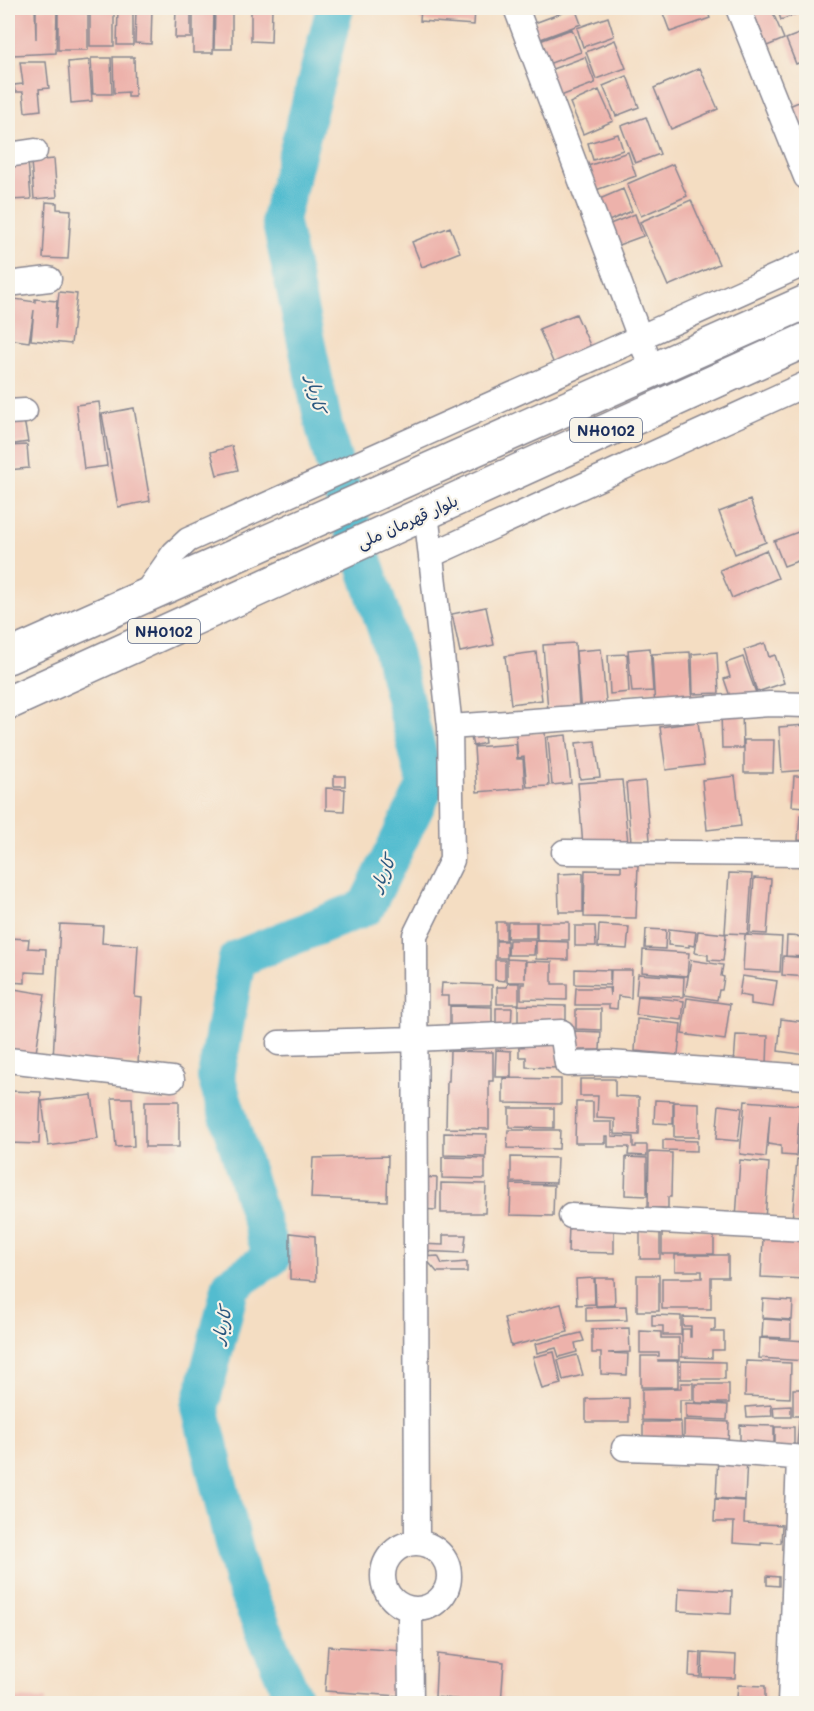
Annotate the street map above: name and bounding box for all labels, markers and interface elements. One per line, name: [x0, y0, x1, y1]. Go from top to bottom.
water label: کاربار: [301, 372, 333, 418]
road number: NH0102: [570, 418, 642, 442]
street label: بلوار قهرمان ملی: [353, 489, 461, 554]
road number: NH0102: [128, 619, 200, 643]
water label: کاربار: [362, 848, 402, 897]
water label: کاربار: [204, 1301, 238, 1348]

